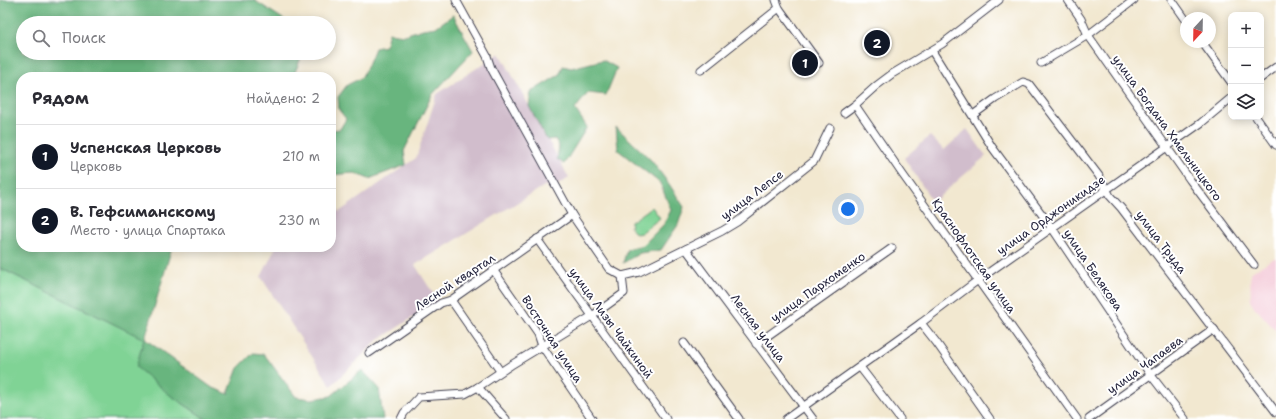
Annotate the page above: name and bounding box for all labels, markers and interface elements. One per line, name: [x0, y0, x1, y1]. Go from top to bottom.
north arrow: [1180, 12, 1216, 48]
map controls: [1228, 12, 1264, 120]
button: +: [1228, 12, 1264, 48]
search box: [16, 16, 336, 60]
icon: search: [30, 27, 52, 49]
text: Поиск: [62, 28, 106, 48]
pin: 2: [864, 28, 890, 58]
pin: 1: [792, 48, 818, 78]
button: −: [1228, 48, 1264, 84]
street label: улица Богдана Хмельницкого: [1109, 52, 1225, 204]
button: layers: [1228, 84, 1264, 120]
text: Рядом: [32, 87, 89, 109]
text: Найдено: 2: [246, 90, 320, 107]
text: Успенская Церковь: [70, 138, 221, 158]
text: 1: [42, 148, 48, 165]
text: 210 m: [282, 148, 320, 165]
text: Церковь: [70, 158, 122, 175]
street label: улица Лепсе: [717, 166, 787, 224]
street label: улица Орджоникидзе: [994, 171, 1108, 258]
street label: Краснофлотская улица: [928, 195, 1020, 317]
your location: [838, 199, 858, 219]
text: В. Гефсиманскому: [70, 202, 216, 222]
street label: улица Труда: [1132, 207, 1190, 277]
text: 2: [40, 212, 50, 229]
text: 230 m: [278, 212, 320, 229]
text: Место · улица Спартака: [70, 222, 225, 239]
street label: улица Белякова: [1060, 226, 1127, 314]
street label: улица Пархоменко: [767, 248, 869, 326]
street label: Лесной квартал: [412, 250, 499, 314]
street label: улица Лизы Чайкиной: [565, 264, 657, 382]
street label: Лесная улица: [727, 291, 789, 366]
street label: Восточная улица: [518, 292, 586, 386]
street label: улица Чапаева: [1104, 332, 1186, 398]

